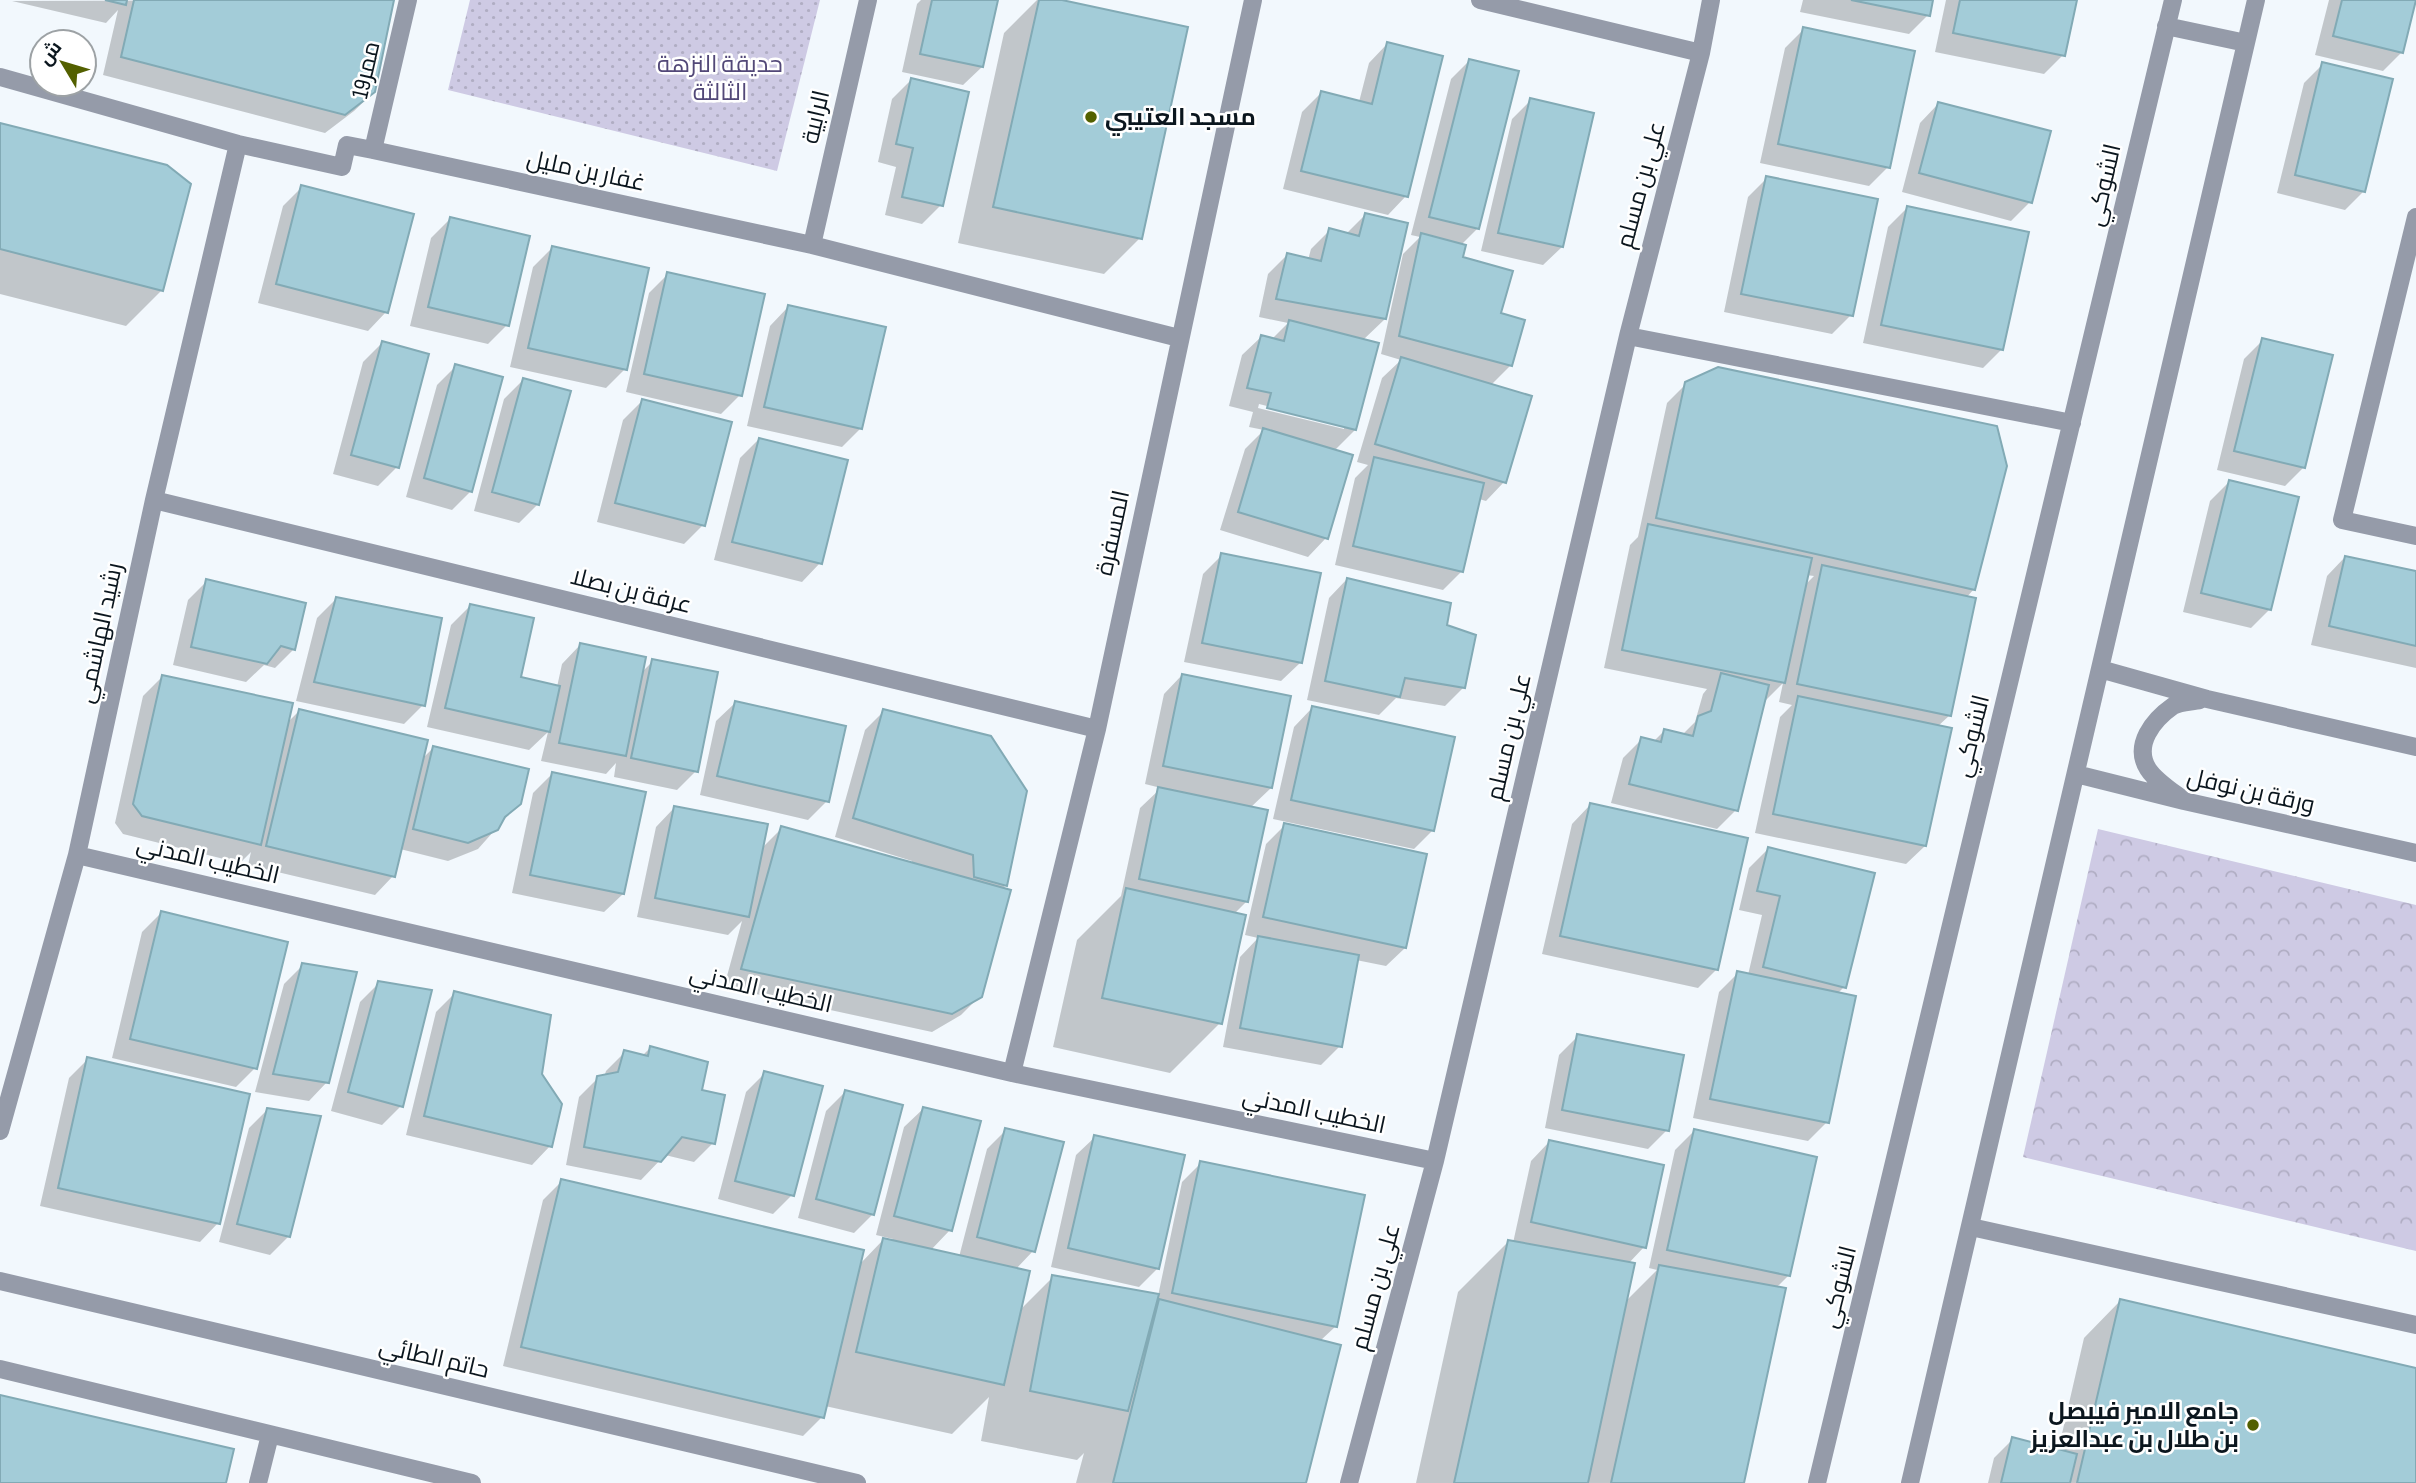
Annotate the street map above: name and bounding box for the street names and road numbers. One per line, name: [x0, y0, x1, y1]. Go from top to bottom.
street label: ممر19: [345, 39, 387, 101]
street label: الرابية: [796, 87, 836, 147]
street label: علي بن مسلم: [1610, 119, 1676, 252]
street label: الشوكي: [2080, 141, 2131, 230]
street label: غفار بن مليل: [524, 144, 648, 198]
street label: المسفرة: [1090, 488, 1136, 578]
street label: رشيد الهاشمي: [71, 560, 133, 707]
street label: عرفة بن بصلا: [568, 562, 694, 620]
street label: علي بن مسلم: [1480, 671, 1542, 804]
street label: الشوكي: [1948, 692, 2000, 781]
street label: ورقة بن نوفل: [2184, 762, 2318, 820]
street label: الخطيب المدني: [133, 829, 282, 894]
street label: الخطيب المدني: [686, 958, 835, 1023]
street label: الخطيب المدني: [1239, 1082, 1388, 1144]
street label: علي بن مسلم: [1345, 1221, 1411, 1354]
street label: الشوكي: [1815, 1243, 1867, 1332]
street label: حاتم الطائي: [375, 1331, 492, 1389]

